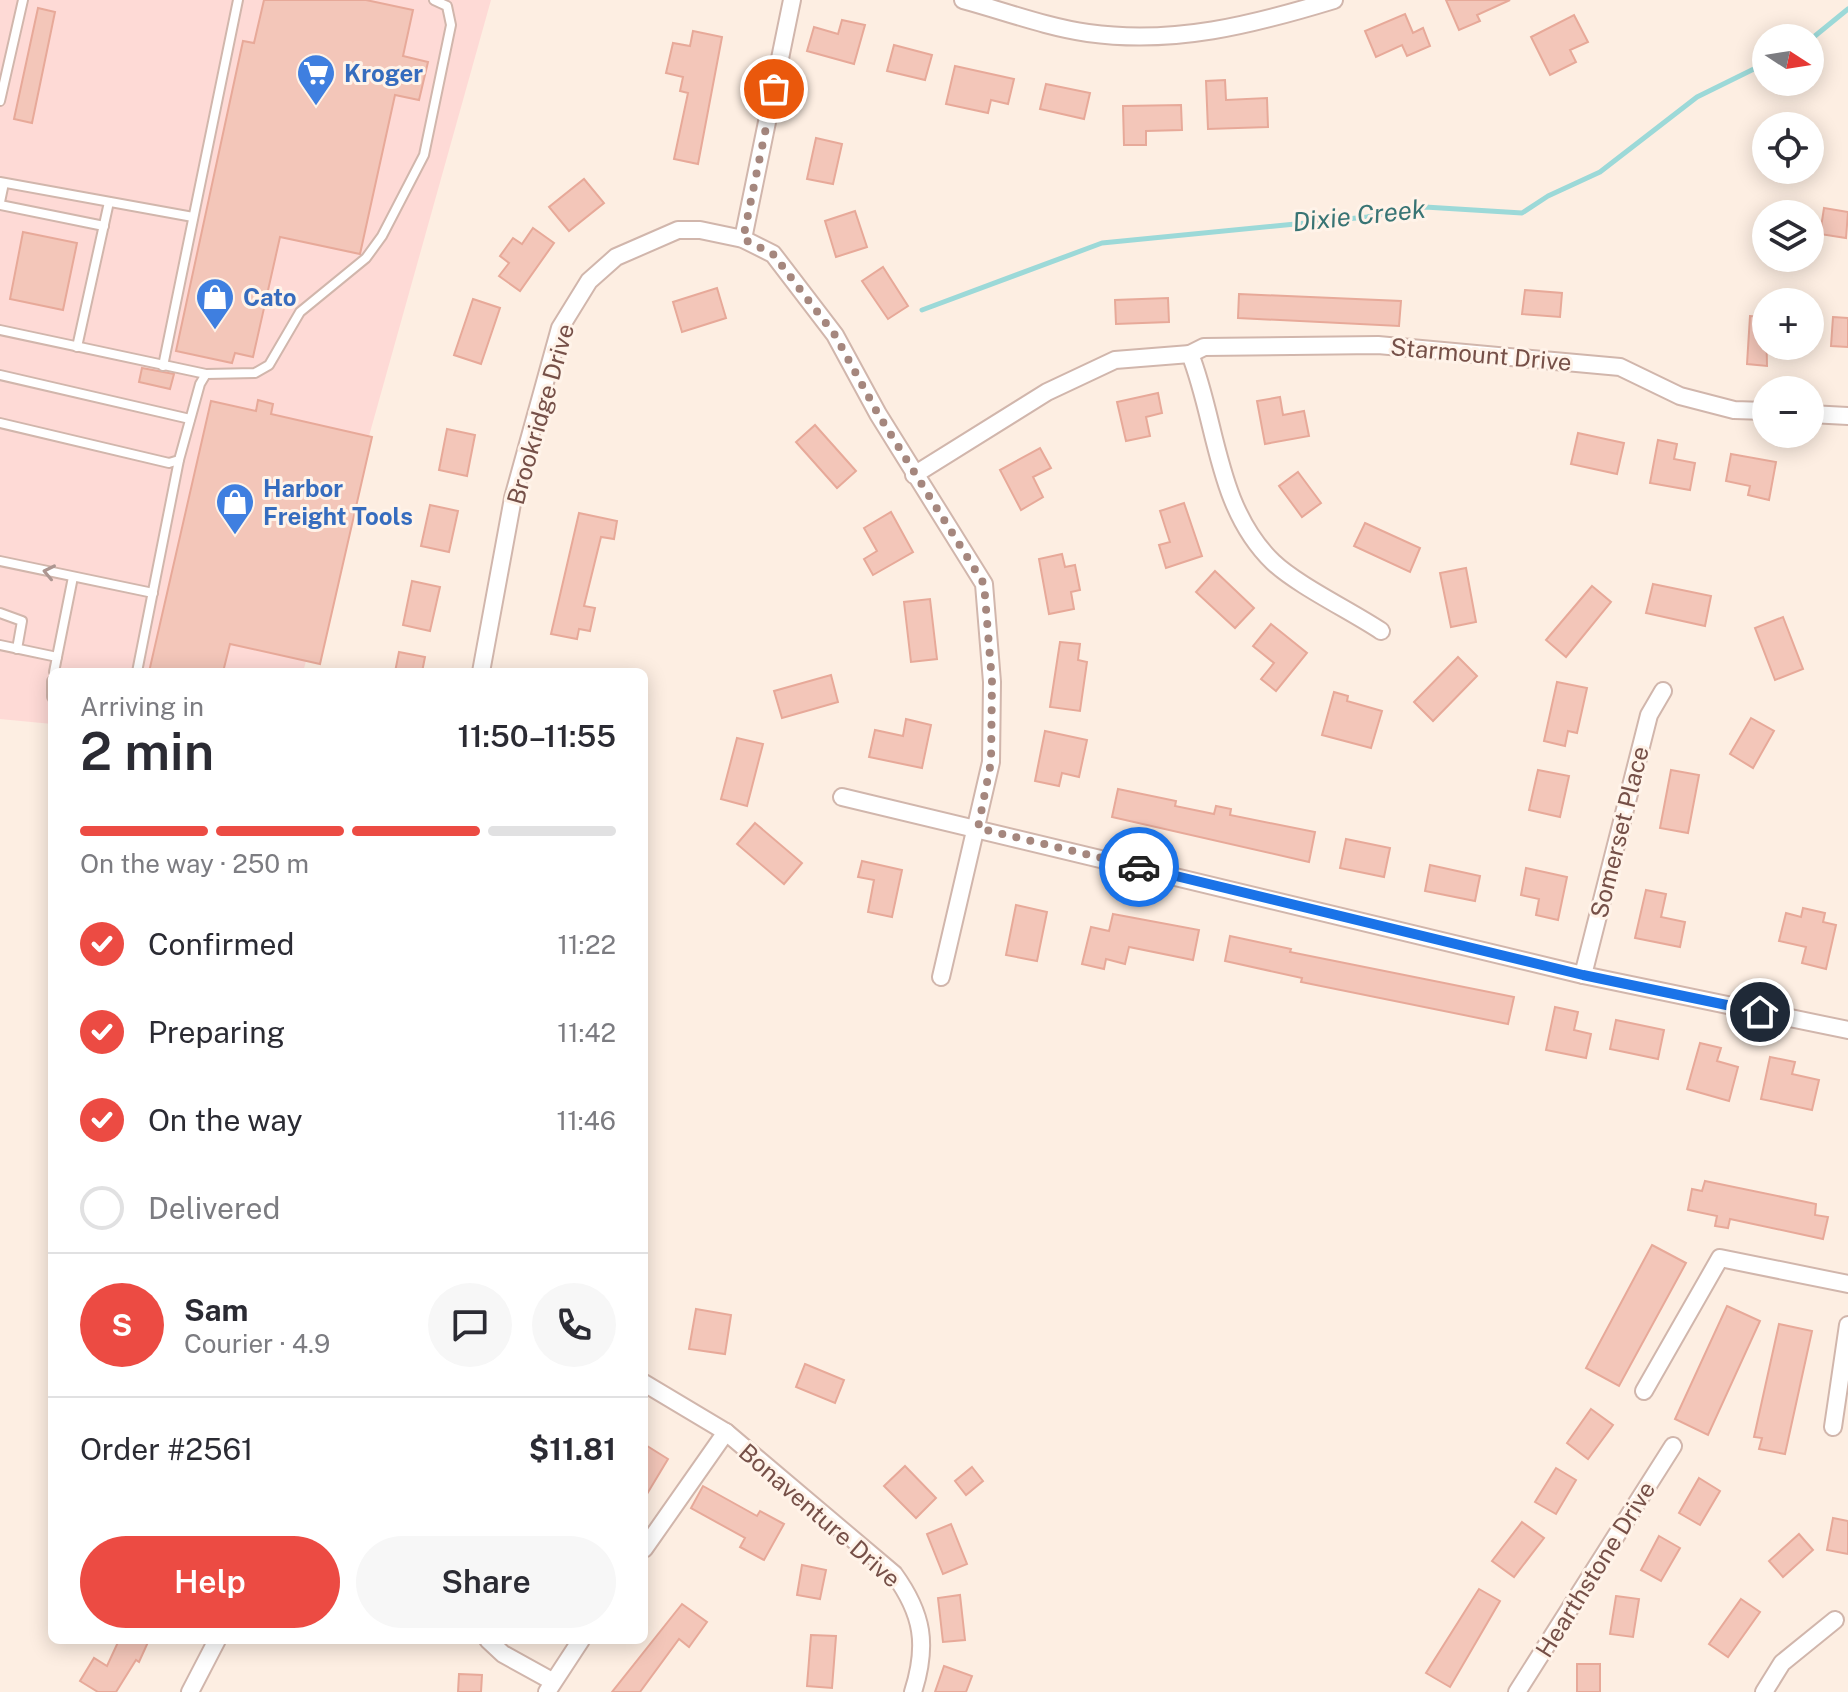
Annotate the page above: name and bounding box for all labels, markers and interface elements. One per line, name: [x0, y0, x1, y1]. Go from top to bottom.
north arrow: [1752, 24, 1824, 96]
map controls: [1752, 24, 1824, 448]
supermarket icon: Kroger: [295, 52, 337, 107]
pin: [740, 55, 808, 123]
place label: Kroger: [344, 59, 423, 87]
icon: bag: [752, 67, 796, 111]
button: locate: [1752, 112, 1824, 184]
water label: Dixie Creek: [1291, 193, 1427, 237]
button: layers: [1752, 200, 1824, 272]
shop icon: Cato: [194, 276, 236, 331]
place label: Cato: [243, 283, 296, 311]
button: +: [1752, 288, 1824, 360]
street label: Brookridge Drive: [501, 320, 579, 508]
street label: Starmount Drive: [1389, 332, 1573, 376]
button: −: [1752, 376, 1824, 448]
place label: Harbor Freight Tools: [263, 474, 413, 530]
shop icon: Harbor Freight Tools: [214, 481, 256, 536]
one-way arrow: [43, 564, 56, 581]
text: Arriving in: [80, 691, 204, 722]
text: 11:50–11:55: [458, 718, 616, 754]
text: 2 min: [80, 721, 214, 782]
street label: Somerset Place: [1584, 743, 1654, 921]
courier: [1099, 827, 1179, 907]
icon: car: [1117, 845, 1161, 889]
text: On the way · 250 m: [80, 848, 309, 879]
icon: check: [80, 922, 124, 966]
text: Confirmed: [148, 926, 294, 962]
text: 11:22: [557, 929, 616, 960]
pin: [1726, 978, 1794, 1046]
icon: home: [1738, 990, 1782, 1034]
icon: check: [80, 1010, 124, 1054]
text: Preparing: [148, 1014, 285, 1050]
text: 11:42: [557, 1017, 616, 1048]
icon: check: [80, 1098, 124, 1142]
text: On the way: [148, 1102, 302, 1138]
text: 11:46: [557, 1105, 616, 1136]
text: Delivered: [148, 1190, 280, 1226]
button: chat: [428, 1283, 512, 1367]
button: phone: [532, 1283, 616, 1367]
text: Sam: [184, 1292, 248, 1328]
text: S: [112, 1307, 132, 1343]
text: Courier · 4.9: [184, 1328, 330, 1359]
text: Order #2561: [80, 1431, 253, 1467]
text: $11.81: [529, 1431, 616, 1467]
street label: Bonaventure Drive: [734, 1437, 906, 1593]
street label: Hearthstone Drive: [1530, 1476, 1660, 1662]
button: Help: [80, 1536, 340, 1628]
button: Share: [356, 1536, 616, 1628]

